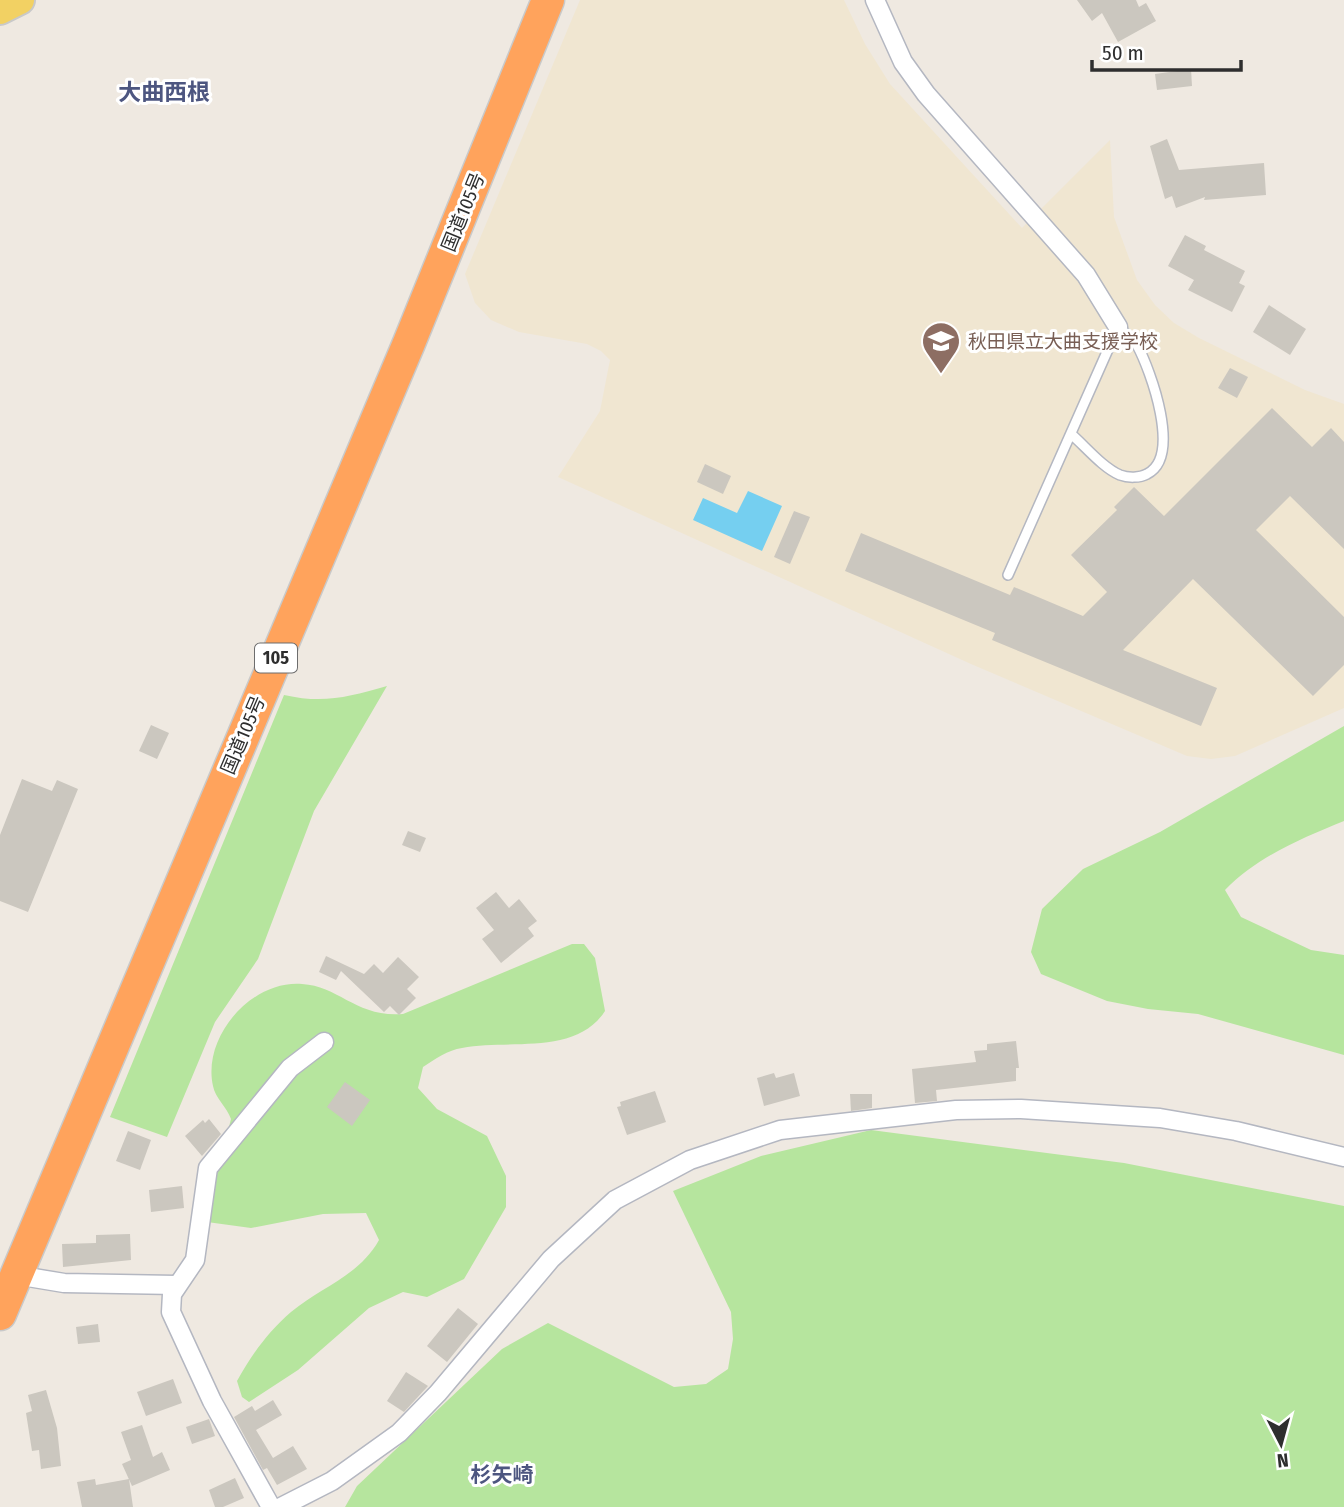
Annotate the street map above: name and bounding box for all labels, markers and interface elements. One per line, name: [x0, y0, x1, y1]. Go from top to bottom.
scale bar: [1092, 28, 1241, 72]
text: 50 m: [1102, 40, 1144, 66]
district label: 大曲西根: [118, 78, 210, 106]
street label: 国道105号: [437, 169, 489, 255]
school or university icon: 秋田県立大曲支援学校: [920, 320, 962, 375]
place label: 秋田県立大曲支援学校: [968, 330, 1158, 353]
road number: 105: [255, 644, 297, 672]
street label: 国道105号: [216, 692, 270, 778]
north arrow: [1246, 1409, 1316, 1479]
text: N: [1276, 1448, 1290, 1472]
district label: 杉矢崎: [471, 1462, 534, 1488]

